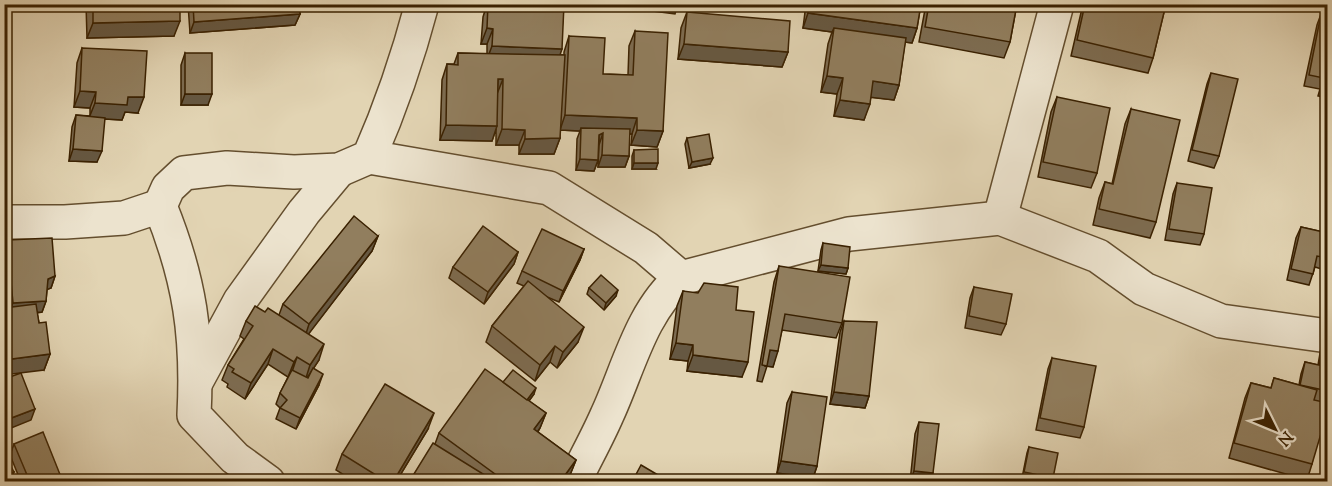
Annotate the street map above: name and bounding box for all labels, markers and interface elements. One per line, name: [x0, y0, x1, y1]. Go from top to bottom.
north arrow: [1245, 399, 1305, 459]
text: N: [1271, 425, 1297, 450]

